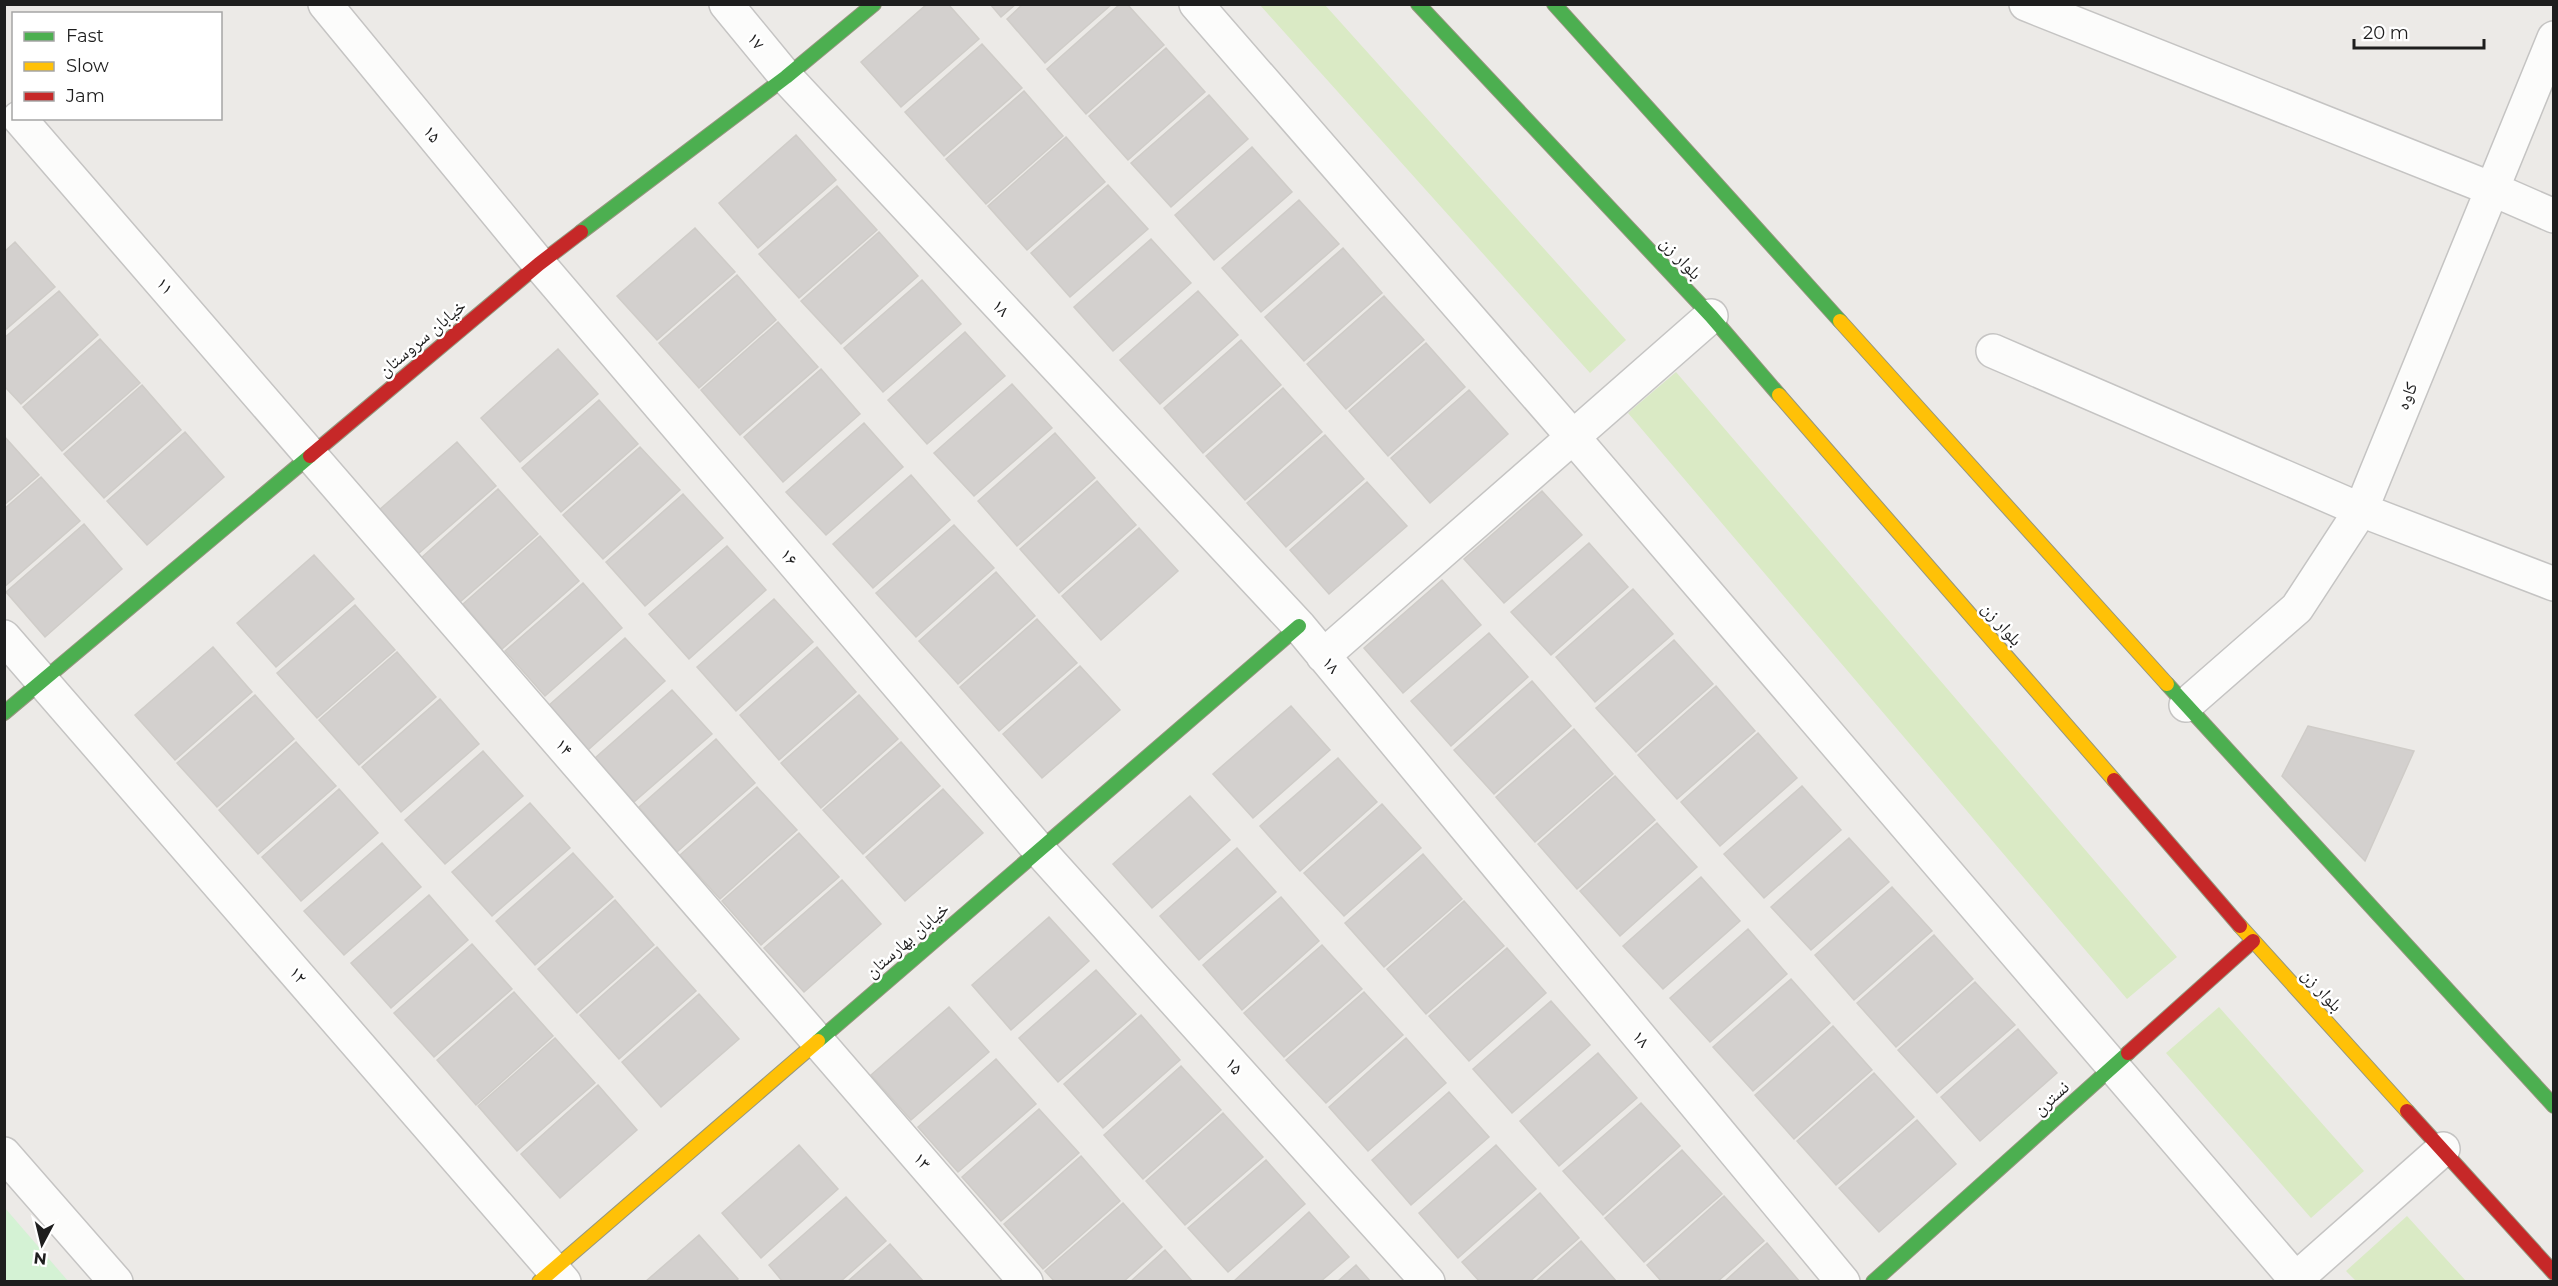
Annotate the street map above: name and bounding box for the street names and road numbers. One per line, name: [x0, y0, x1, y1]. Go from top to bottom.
street label: ۱۷: [742, 28, 770, 54]
street label: ۱۵: [418, 121, 446, 147]
street label: بلوار زن: [1655, 232, 1707, 284]
street label: ۱۱: [151, 273, 179, 299]
street label: خیابان سروستان: [373, 295, 471, 381]
street label: ۱۸: [987, 295, 1015, 321]
street label: کاوه: [2392, 379, 2423, 413]
street label: ۱۶: [775, 544, 803, 570]
street label: بلوار زن: [1977, 597, 2027, 651]
street label: ۱۸: [1317, 652, 1345, 678]
street label: ۱۴: [550, 734, 578, 760]
street label: خیابان بهارستان: [861, 898, 953, 982]
street label: ۱۲: [284, 962, 312, 988]
street label: بلوار زن: [2297, 964, 2347, 1016]
street label: ۱۸: [1627, 1026, 1655, 1052]
street label: ۱۵: [1220, 1053, 1248, 1079]
street label: نسترن: [2028, 1076, 2074, 1120]
street label: ۱۳: [908, 1148, 936, 1174]

